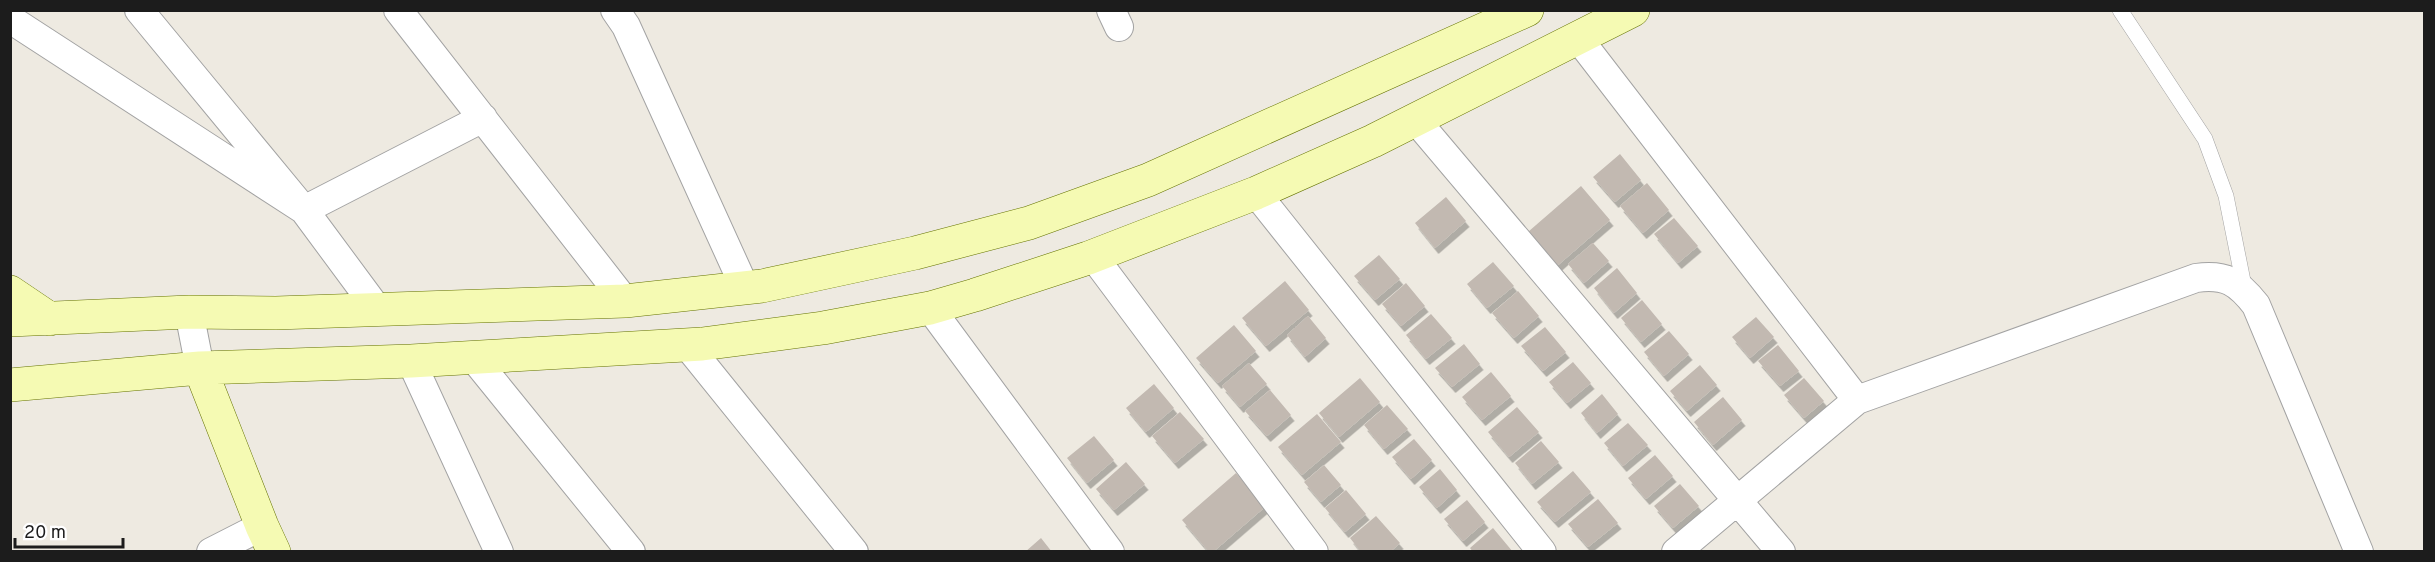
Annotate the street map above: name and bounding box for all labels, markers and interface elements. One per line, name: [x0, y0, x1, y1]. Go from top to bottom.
scale bar: [15, 511, 123, 549]
text: 20 m: [24, 522, 66, 545]

